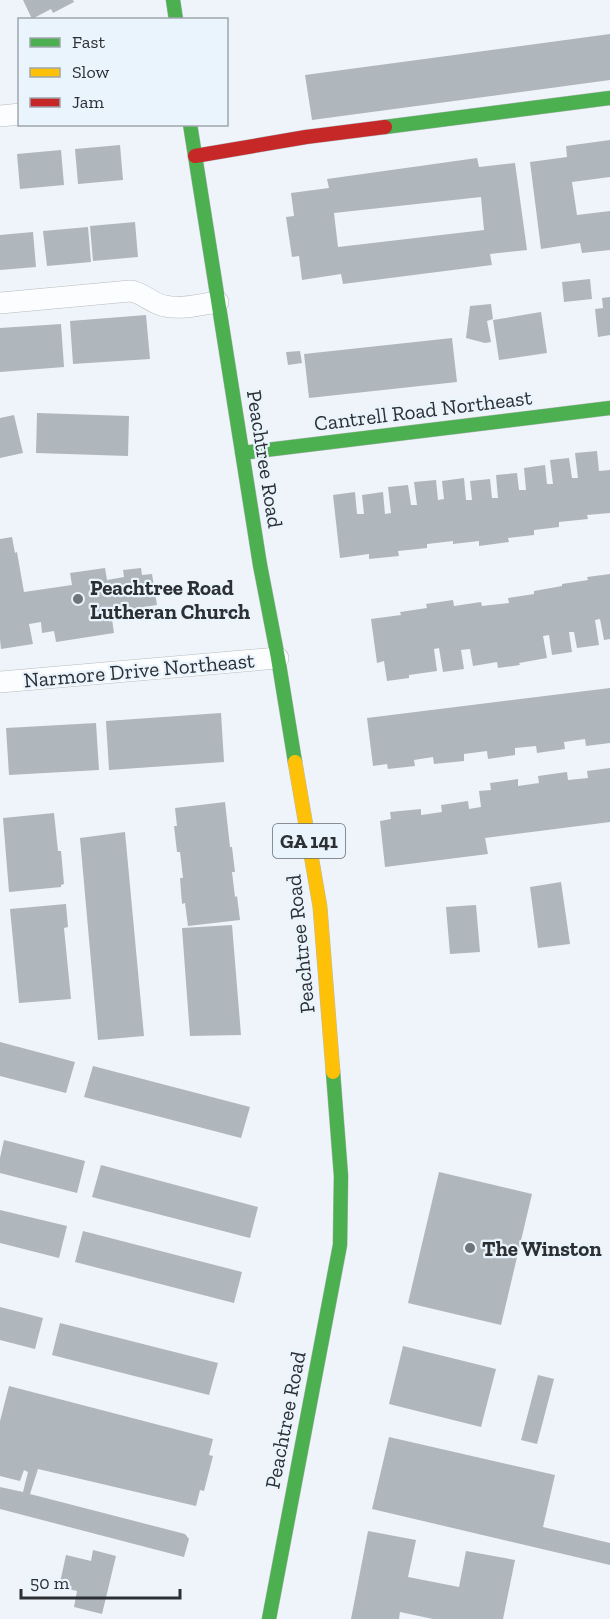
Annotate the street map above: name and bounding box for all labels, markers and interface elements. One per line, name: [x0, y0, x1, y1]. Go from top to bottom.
legend: [18, 18, 228, 126]
text: Fast: [72, 31, 105, 53]
text: Slow: [72, 61, 109, 83]
text: Jam: [72, 91, 104, 113]
street label: Cantrell Road Northeast: [313, 384, 534, 436]
street label: Peachtree Road: [242, 388, 288, 530]
place label: Peachtree Road Lutheran Church: [90, 575, 250, 624]
marker: Peachtree Road Lutheran Church: [71, 592, 85, 606]
street label: Narmore Drive Northeast: [22, 647, 256, 693]
road number: GA 141: [273, 824, 345, 858]
street label: Peachtree Road: [280, 873, 320, 1015]
place label: The Winston: [482, 1236, 602, 1261]
marker: The Winston: [463, 1241, 477, 1255]
street label: Peachtree Road: [259, 1349, 311, 1491]
scale bar: [21, 1562, 180, 1600]
text: 50 m: [30, 1572, 70, 1594]

